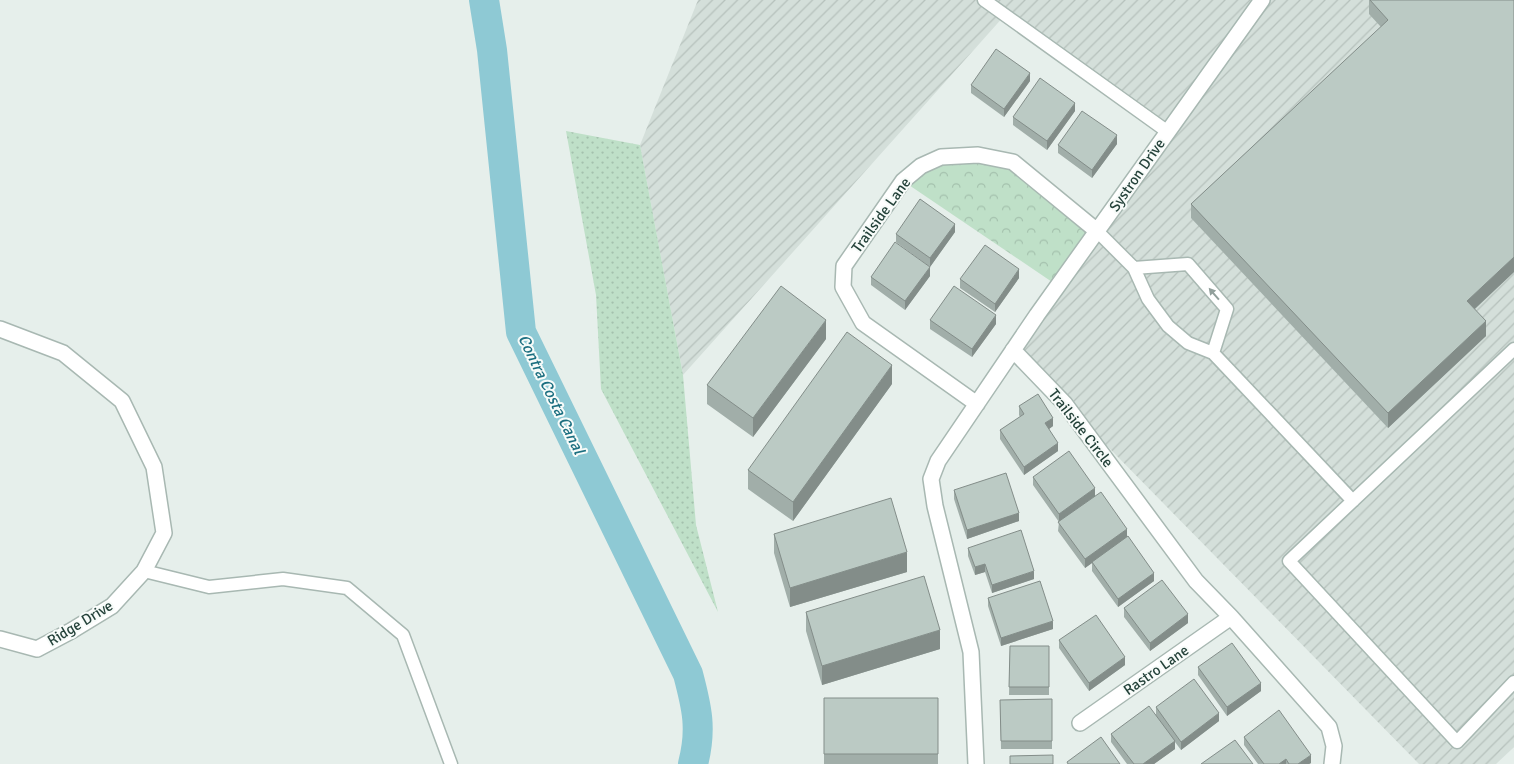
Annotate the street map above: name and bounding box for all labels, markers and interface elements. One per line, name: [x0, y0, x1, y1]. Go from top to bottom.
street label: Systron Drive: [1105, 135, 1169, 215]
street label: Trailside Lane: [848, 174, 914, 256]
one-way arrow: [1208, 287, 1219, 300]
water label: Contra Costa Canal: [513, 331, 589, 459]
street label: Trailside Circle: [1045, 385, 1117, 471]
street label: Ridge Drive: [44, 596, 116, 650]
street label: Rastro Lane: [1120, 641, 1192, 699]

